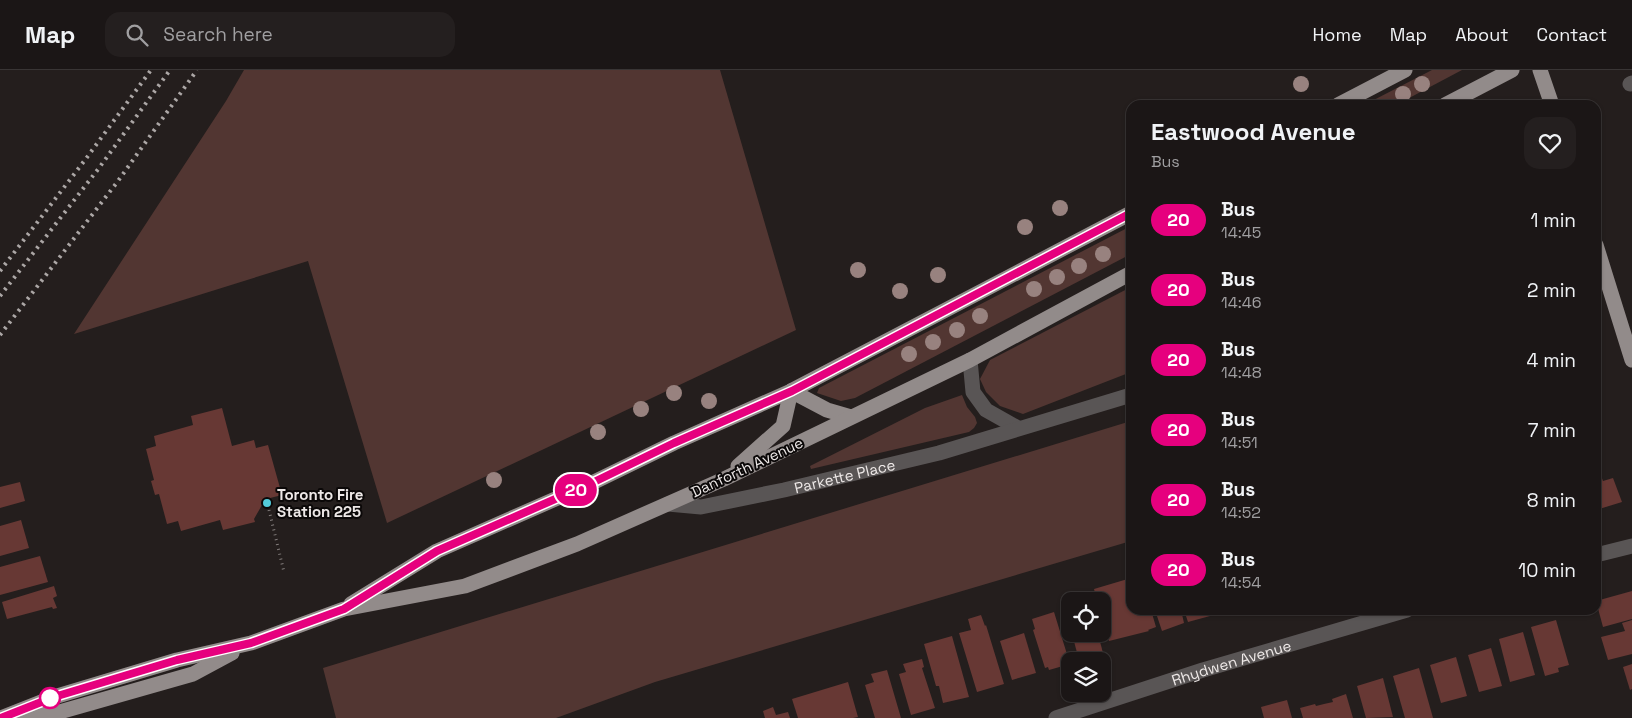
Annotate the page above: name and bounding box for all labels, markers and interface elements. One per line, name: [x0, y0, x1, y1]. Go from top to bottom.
search box: [105, 12, 455, 57]
text: Map: [25, 19, 75, 50]
icon: search: [123, 21, 151, 49]
text: Search here: [163, 22, 273, 47]
text: Home: [1313, 23, 1362, 46]
text: Map: [1390, 23, 1427, 46]
text: About: [1455, 23, 1509, 46]
text: Contact: [1537, 23, 1607, 46]
text: Eastwood Avenue: [1151, 116, 1355, 147]
button: heart: [1524, 117, 1576, 169]
text: Bus: [1151, 151, 1180, 172]
text: Bus: [1221, 197, 1255, 222]
text: 20: [1167, 208, 1190, 231]
text: 1 min: [1531, 208, 1576, 233]
text: 14:45: [1221, 222, 1261, 243]
text: Bus: [1221, 267, 1255, 292]
text: 20: [1167, 278, 1190, 301]
text: 2 min: [1527, 278, 1576, 303]
text: 14:46: [1221, 292, 1262, 313]
text: Bus: [1221, 337, 1255, 362]
text: 20: [1167, 348, 1190, 371]
text: 4 min: [1527, 348, 1576, 373]
text: 14:48: [1221, 362, 1262, 383]
text: Bus: [1221, 407, 1255, 432]
text: 20: [1167, 418, 1190, 441]
text: 7 min: [1528, 418, 1576, 443]
text: 14:51: [1221, 432, 1258, 453]
street label: Danforth Avenue: [688, 433, 806, 501]
street label: Parkette Place: [792, 454, 897, 497]
line badge: 20: [554, 474, 598, 506]
text: Bus: [1221, 477, 1255, 502]
text: 20: [565, 478, 587, 501]
place label: Toronto Fire Station 225: [277, 485, 364, 521]
text: 20: [1167, 488, 1190, 511]
text: 8 min: [1527, 488, 1576, 513]
marker: Toronto Fire Station 225: [261, 497, 273, 509]
text: 14:52: [1221, 502, 1261, 523]
text: Bus: [1221, 547, 1255, 572]
text: 20: [1167, 558, 1190, 581]
text: 10 min: [1518, 558, 1576, 583]
text: 14:54: [1221, 572, 1261, 593]
map controls: [1061, 592, 1111, 702]
button: locate: [1061, 592, 1111, 642]
street label: Rhydwen Avenue: [1169, 635, 1293, 689]
button: layers: [1061, 652, 1111, 702]
unlabelled marker: [39, 687, 61, 709]

